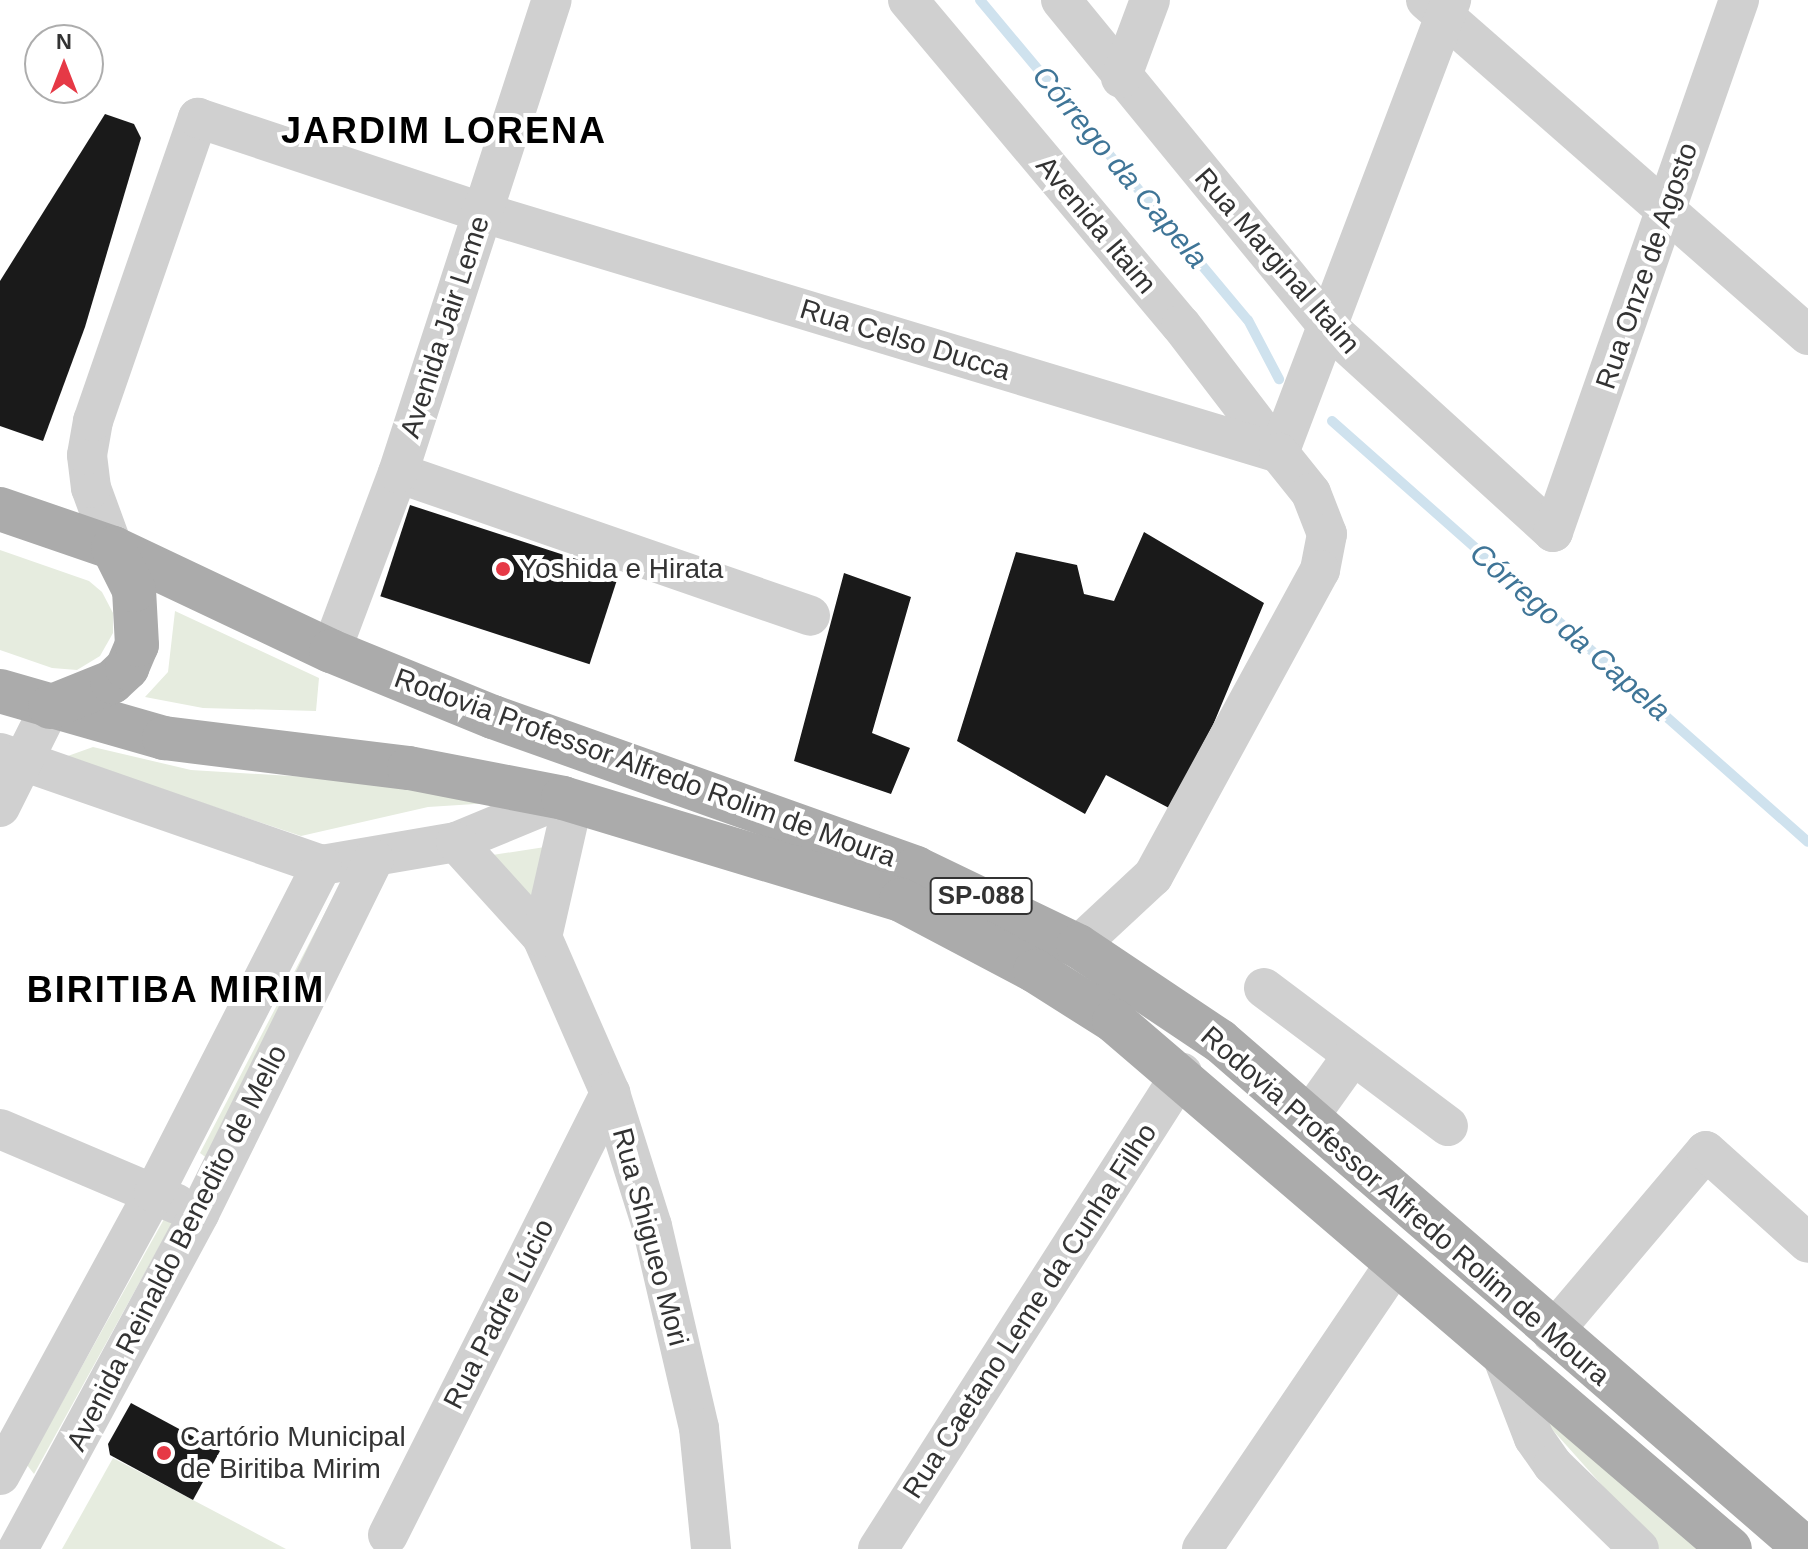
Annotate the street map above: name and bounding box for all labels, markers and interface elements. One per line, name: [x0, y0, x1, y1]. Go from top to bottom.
north arrow: [24, 24, 104, 104]
text: N: [56, 29, 72, 54]
water label: Córrego da Capela: [1025, 58, 1215, 276]
district label: JARDIM LORENA: [281, 109, 607, 153]
street label: Rua Onze de Agosto: [1589, 138, 1705, 394]
street label: Avenida Itaim: [1029, 149, 1163, 301]
street label: Rua Marginal Itaim: [1187, 161, 1367, 361]
street label: Avenida Jair Leme: [393, 212, 497, 442]
street label: Rua Celso Ducca: [796, 292, 1014, 388]
water label: Córrego da Capela: [1463, 535, 1677, 729]
place label: Yoshida e Hirata: [519, 552, 723, 586]
marker: Yoshida e Hirata: [494, 560, 512, 578]
street label: Rodovia Professor Alfredo Rolim de Moura: [389, 661, 901, 875]
road number: SP-088: [929, 874, 1033, 918]
district label: BIRITIBA MIRIM: [26, 968, 326, 1012]
street label: Rodovia Professor Alfredo Rolim de Moura: [1193, 1019, 1617, 1393]
street label: Avenida Reinaldo Benedito de Mello: [60, 1039, 294, 1457]
street label: Rua Caetano Leme da Cunha Filho: [896, 1117, 1164, 1505]
street label: Rua Shigueo Mori: [605, 1124, 695, 1350]
street label: Rua Padre Lúcio: [437, 1213, 561, 1415]
place label: Cartório Municipal de Biritiba Mirim: [180, 1420, 406, 1486]
marker: Cartório Municipal de Biritiba Mirim: [155, 1444, 173, 1462]

